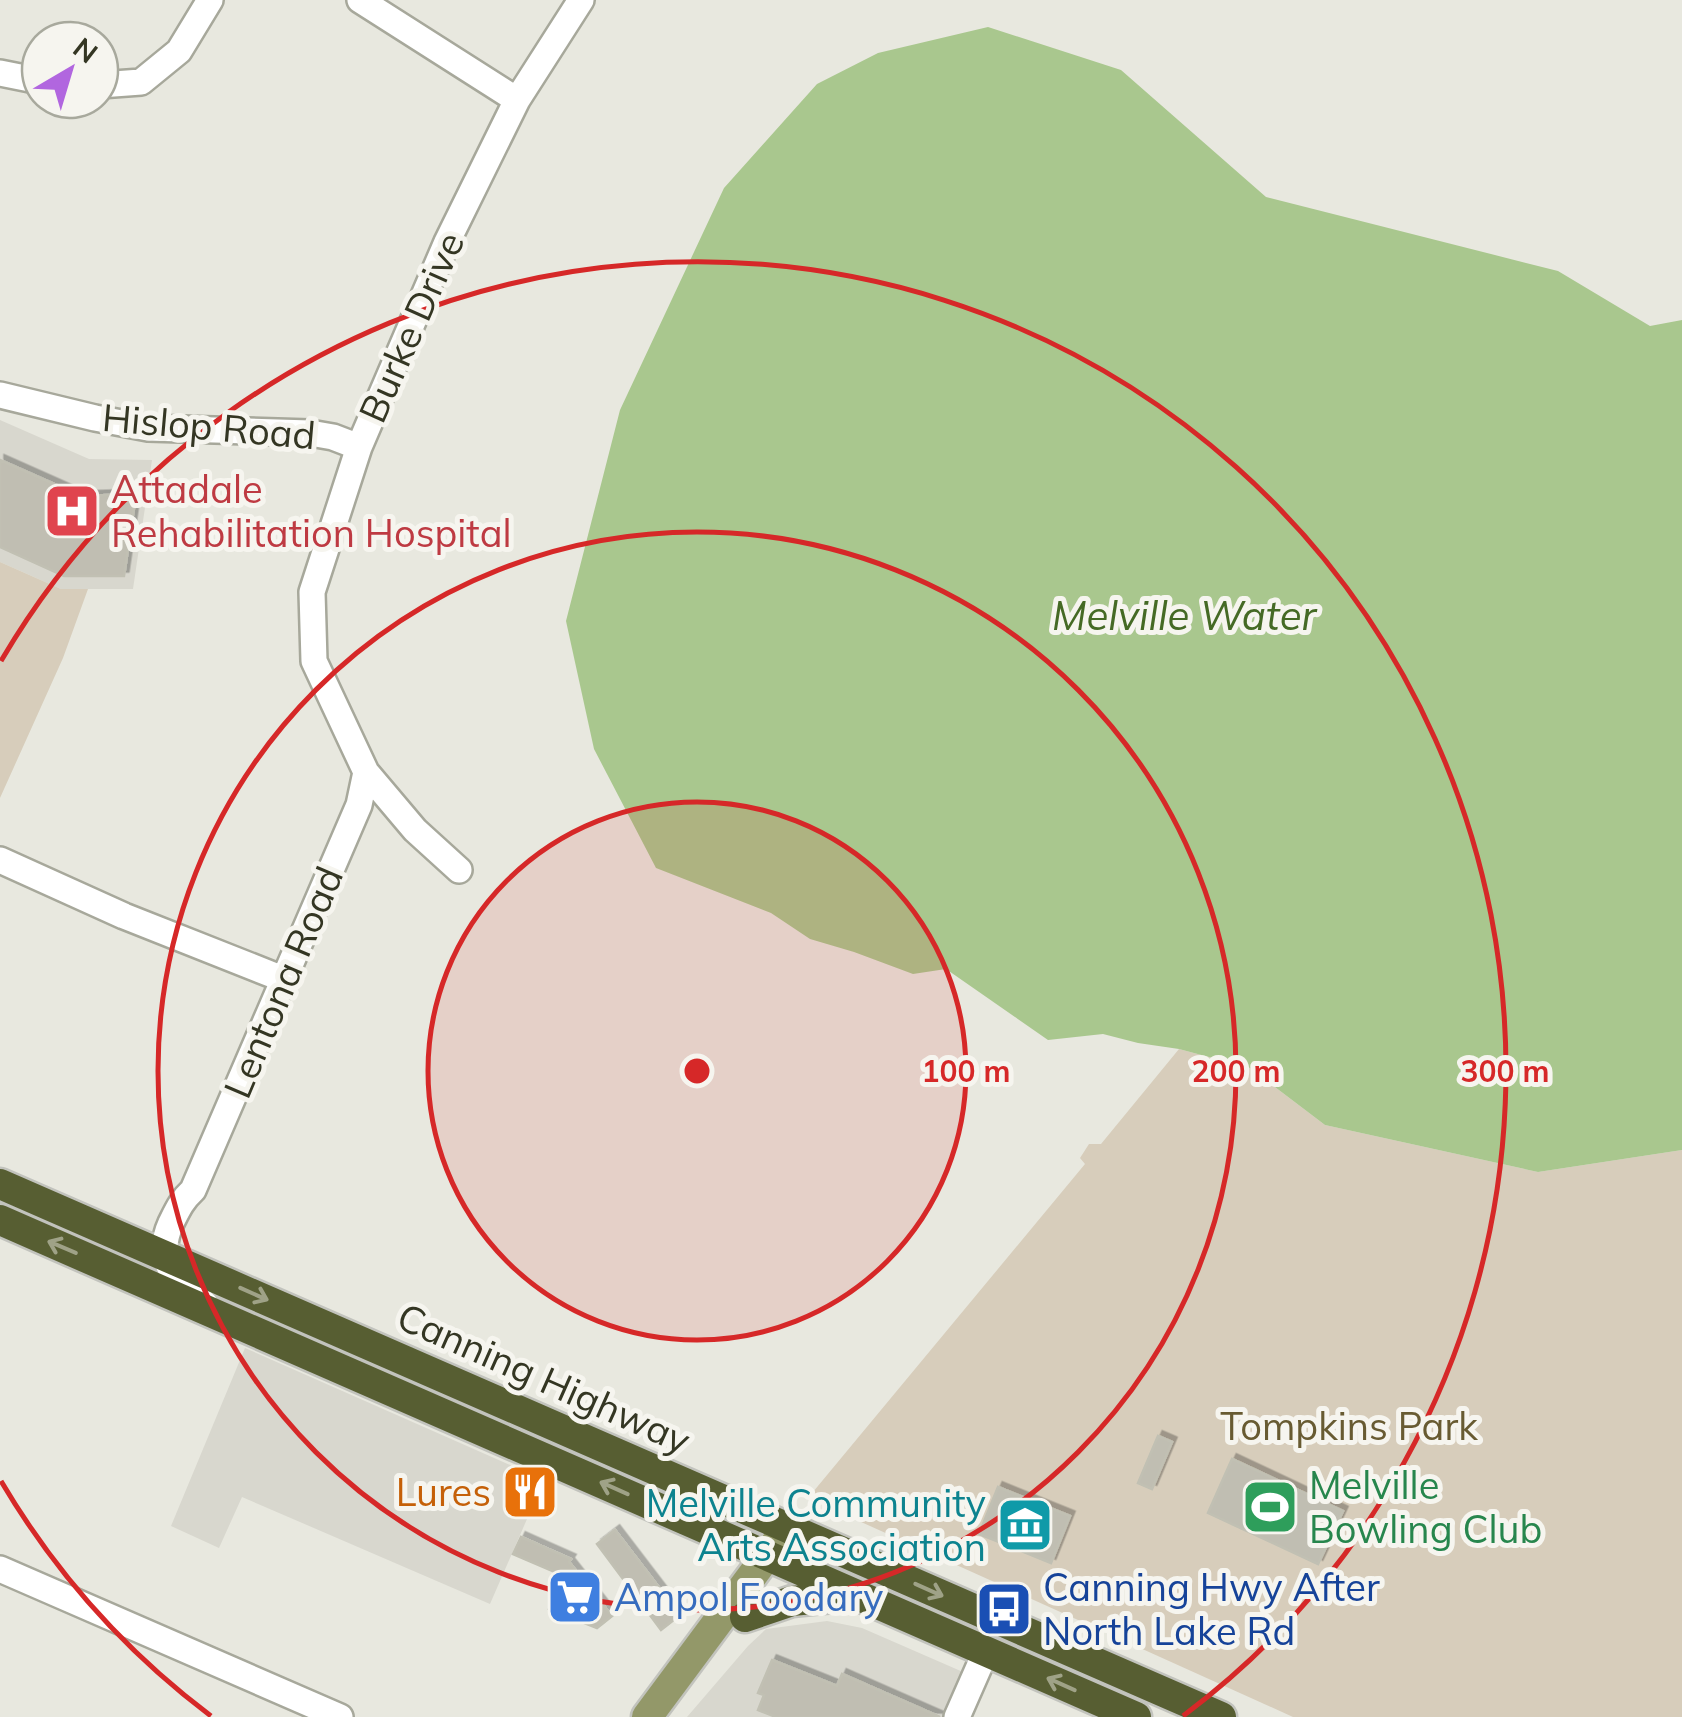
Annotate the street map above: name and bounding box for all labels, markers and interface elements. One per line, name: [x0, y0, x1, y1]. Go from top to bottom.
north arrow: [20, 20, 120, 120]
text: N: [67, 30, 105, 70]
street label: Burke Drive: [348, 224, 474, 430]
street label: Hislop Road: [101, 393, 317, 459]
place label: Attadale Rehabilitation Hospital: [111, 465, 512, 557]
hospital icon: Attadale Rehabilitation Hospital: [42, 481, 102, 541]
water label: Melville Water: [1052, 590, 1317, 640]
street label: Lentona Road: [213, 859, 353, 1105]
text: 100 m: [921, 1052, 1011, 1090]
text: 200 m: [1191, 1052, 1281, 1090]
text: 300 m: [1460, 1052, 1550, 1090]
centre of rings: [679, 1053, 715, 1089]
one-way arrow: [47, 1237, 78, 1255]
one-way arrow: [238, 1286, 269, 1304]
street label: Canning Highway: [390, 1292, 698, 1464]
park label: Tompkins Park: [1220, 1402, 1478, 1450]
place label: Melville Bowling Club: [1309, 1461, 1542, 1553]
restaurant icon: Lures: [500, 1462, 560, 1522]
place label: Lures: [396, 1468, 491, 1516]
sports icon: Melville Bowling Club: [1240, 1477, 1300, 1537]
one-way arrow: [600, 1478, 630, 1497]
place label: Melville Community Arts Association: [646, 1479, 986, 1571]
museum icon: Melville Community Arts Association: [995, 1495, 1055, 1555]
place label: Canning Hwy After North Lake Rd: [1043, 1563, 1380, 1655]
supermarket icon: Ampol Foodary: [545, 1567, 605, 1627]
place label: Ampol Foodary: [614, 1573, 884, 1621]
bus stop icon: Canning Hwy After North Lake Rd: [974, 1579, 1034, 1639]
one-way arrow: [913, 1582, 944, 1600]
one-way arrow: [1046, 1674, 1077, 1692]

